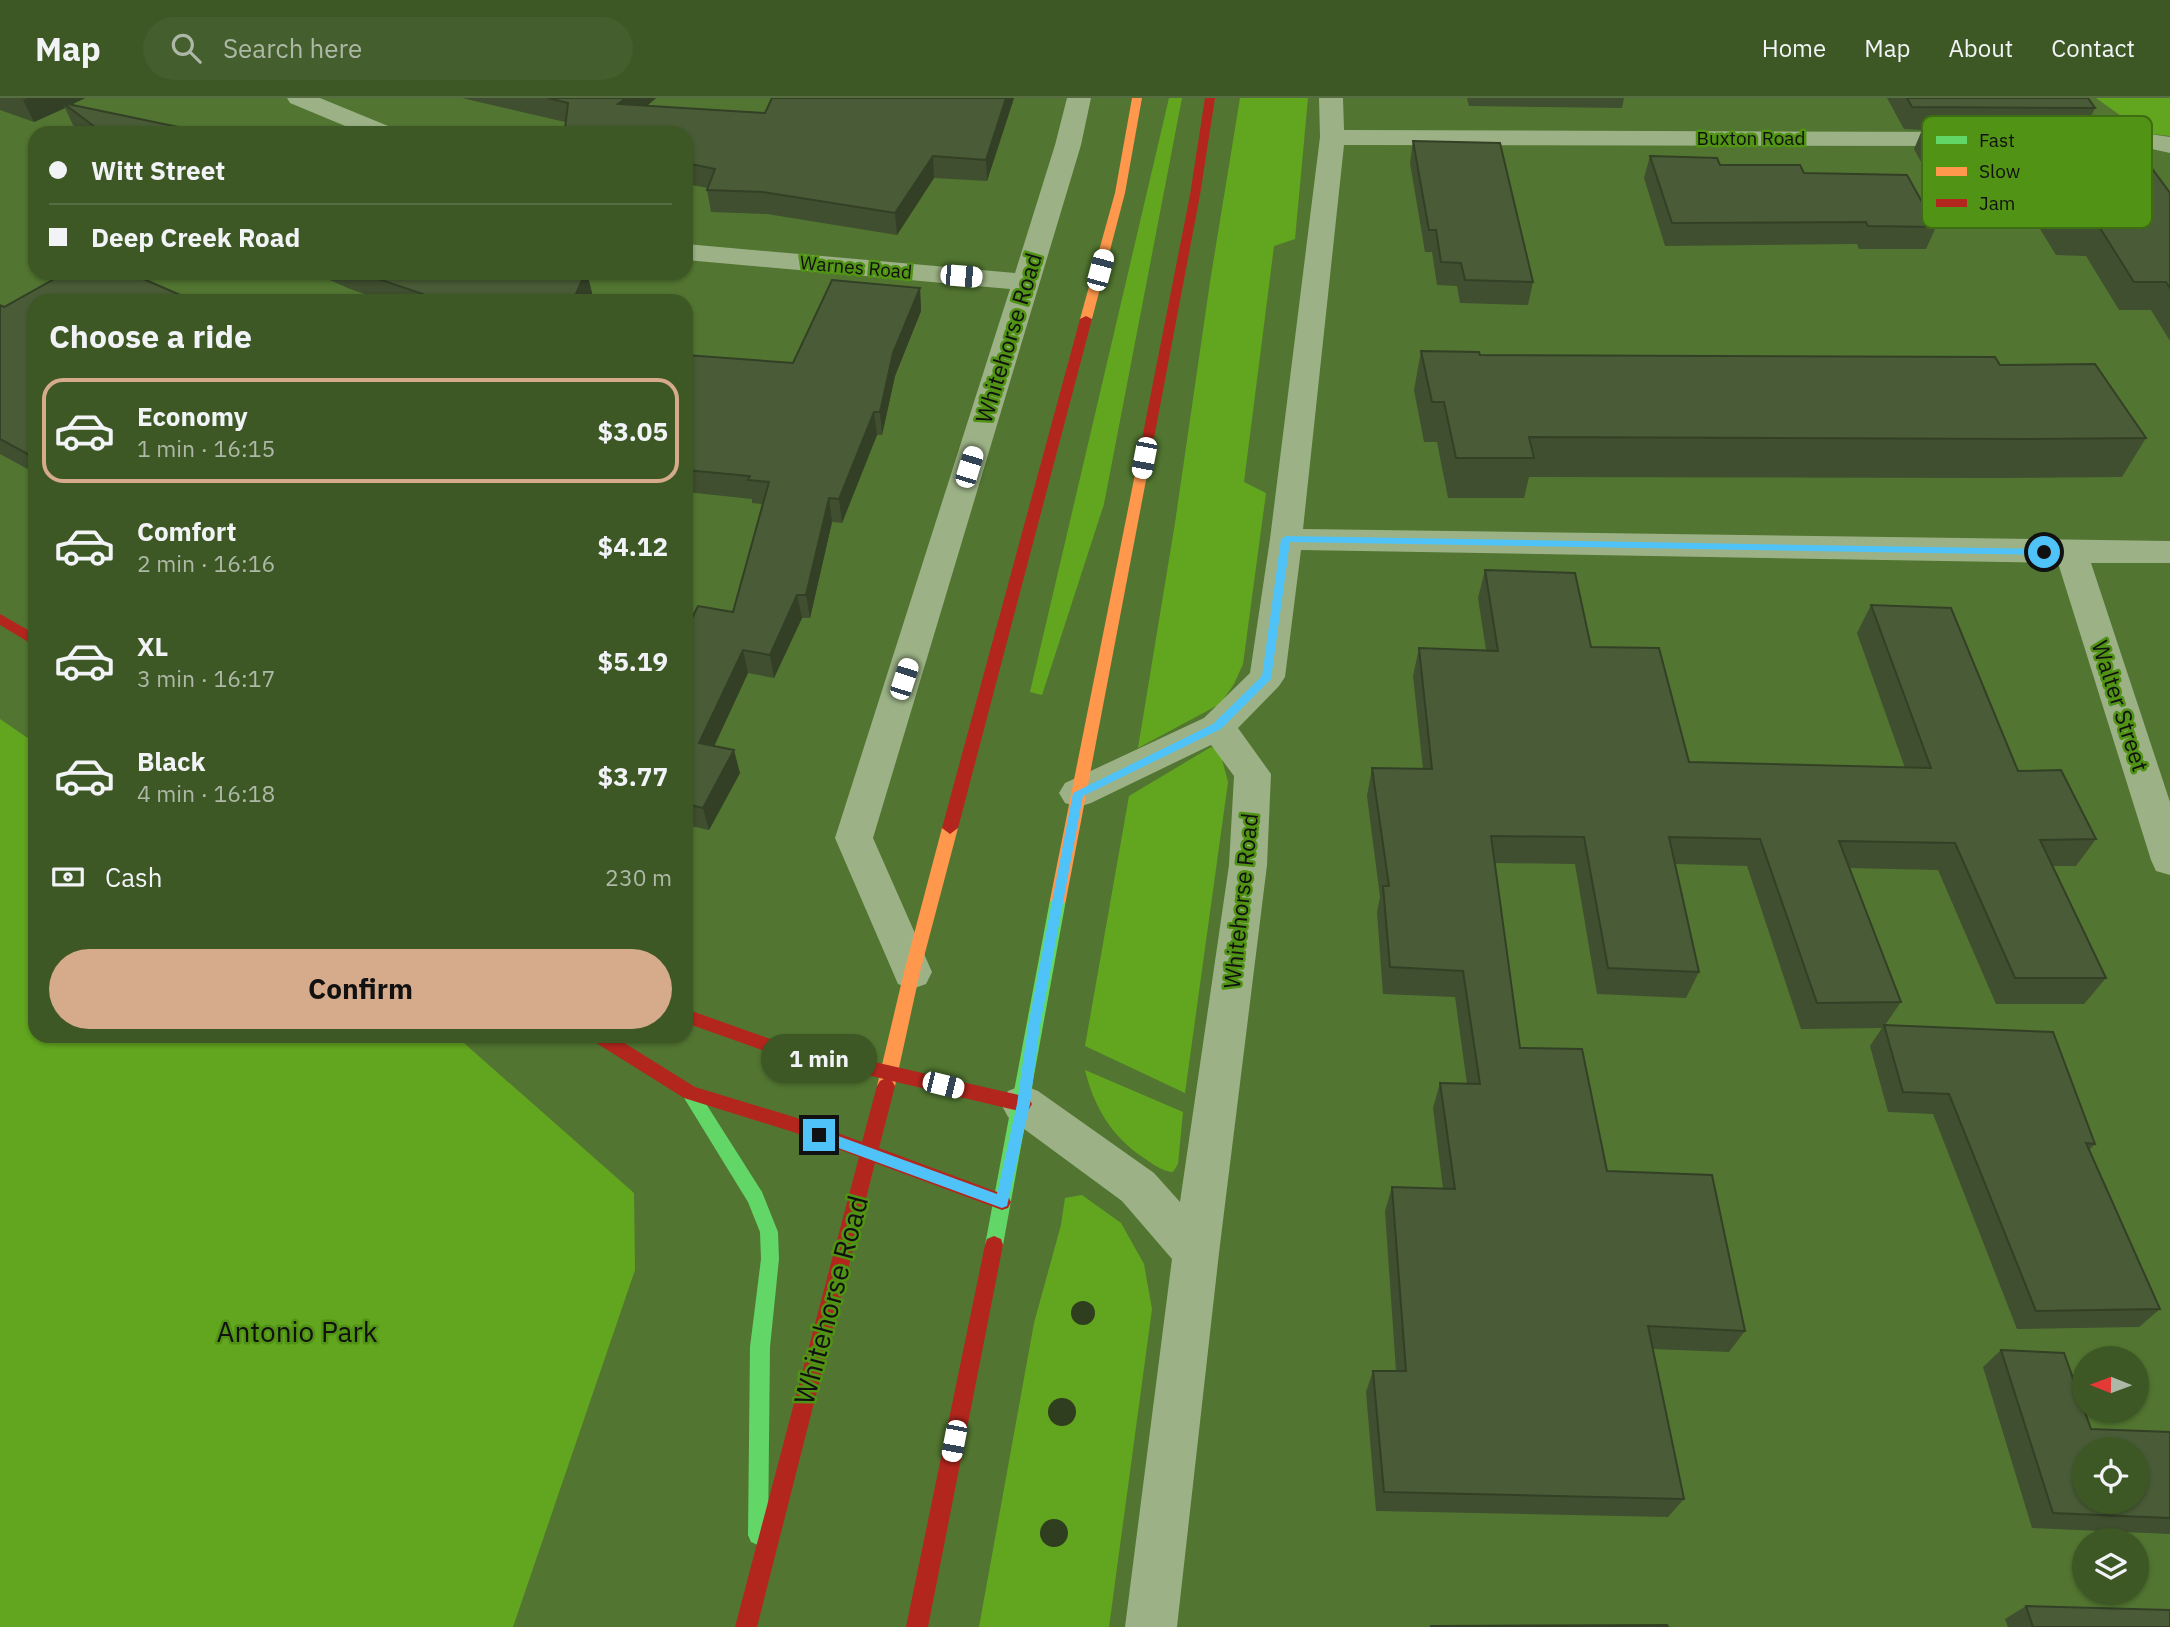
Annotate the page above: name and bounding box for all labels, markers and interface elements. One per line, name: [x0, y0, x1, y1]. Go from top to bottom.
search box: [143, 17, 633, 80]
text: Map: [35, 27, 101, 70]
icon: search: [167, 29, 205, 67]
text: Search here: [223, 31, 362, 65]
text: Home: [1762, 32, 1826, 64]
text: Map: [1864, 32, 1910, 64]
text: About: [1948, 32, 2013, 64]
text: Contact: [2051, 32, 2135, 64]
legend: [1922, 116, 2152, 228]
street label: Buxton Road: [1696, 126, 1806, 150]
text: Fast: [1979, 128, 2015, 152]
text: Witt Street: [91, 153, 225, 187]
text: Slow: [1979, 159, 2020, 183]
text: Jam: [1979, 191, 2015, 215]
text: Deep Creek Road: [91, 220, 300, 254]
car: [1085, 247, 1116, 293]
street label: Whitehorse Road: [968, 249, 1048, 426]
street label: Warnes Road: [799, 250, 913, 284]
car: [940, 264, 983, 288]
text: Choose a ride: [49, 315, 252, 357]
icon: car: [53, 399, 116, 462]
text: Economy: [137, 399, 248, 433]
text: $3.05: [598, 414, 668, 448]
text: 1 min · 16:15: [137, 433, 275, 463]
car: [1130, 435, 1159, 481]
car: [953, 444, 986, 490]
icon: car: [53, 514, 116, 577]
text: Comfort: [137, 514, 236, 548]
text: $4.12: [598, 529, 668, 563]
route start: [2028, 536, 2060, 568]
text: 2 min · 16:16: [137, 548, 275, 578]
icon: car: [53, 629, 116, 692]
text: XL: [137, 629, 168, 663]
street label: Walter Street: [2086, 636, 2156, 775]
text: $5.19: [598, 644, 668, 678]
car: [888, 656, 921, 702]
text: 3 min · 16:17: [137, 663, 275, 693]
icon: car: [53, 744, 116, 807]
text: Black: [137, 744, 205, 778]
text: $3.77: [598, 759, 668, 793]
text: 4 min · 16:18: [137, 778, 275, 808]
street label: Whitehorse Road: [1216, 812, 1264, 990]
icon: cash: [49, 858, 87, 896]
text: Cash: [105, 860, 162, 894]
text: 230 m: [605, 862, 672, 892]
button: Confirm: [49, 949, 672, 1029]
callout: 1 min: [761, 1034, 877, 1082]
text: 1 min: [789, 1043, 849, 1073]
car: [921, 1070, 966, 1100]
route end: [803, 1119, 835, 1151]
street label: Whitehorse Road: [785, 1191, 876, 1408]
park label: Antonio Park: [216, 1313, 378, 1350]
north arrow: [2072, 1346, 2149, 1423]
map controls: [2072, 1346, 2149, 1605]
car: [940, 1418, 969, 1464]
button: locate: [2072, 1437, 2149, 1514]
button: layers: [2072, 1528, 2149, 1605]

